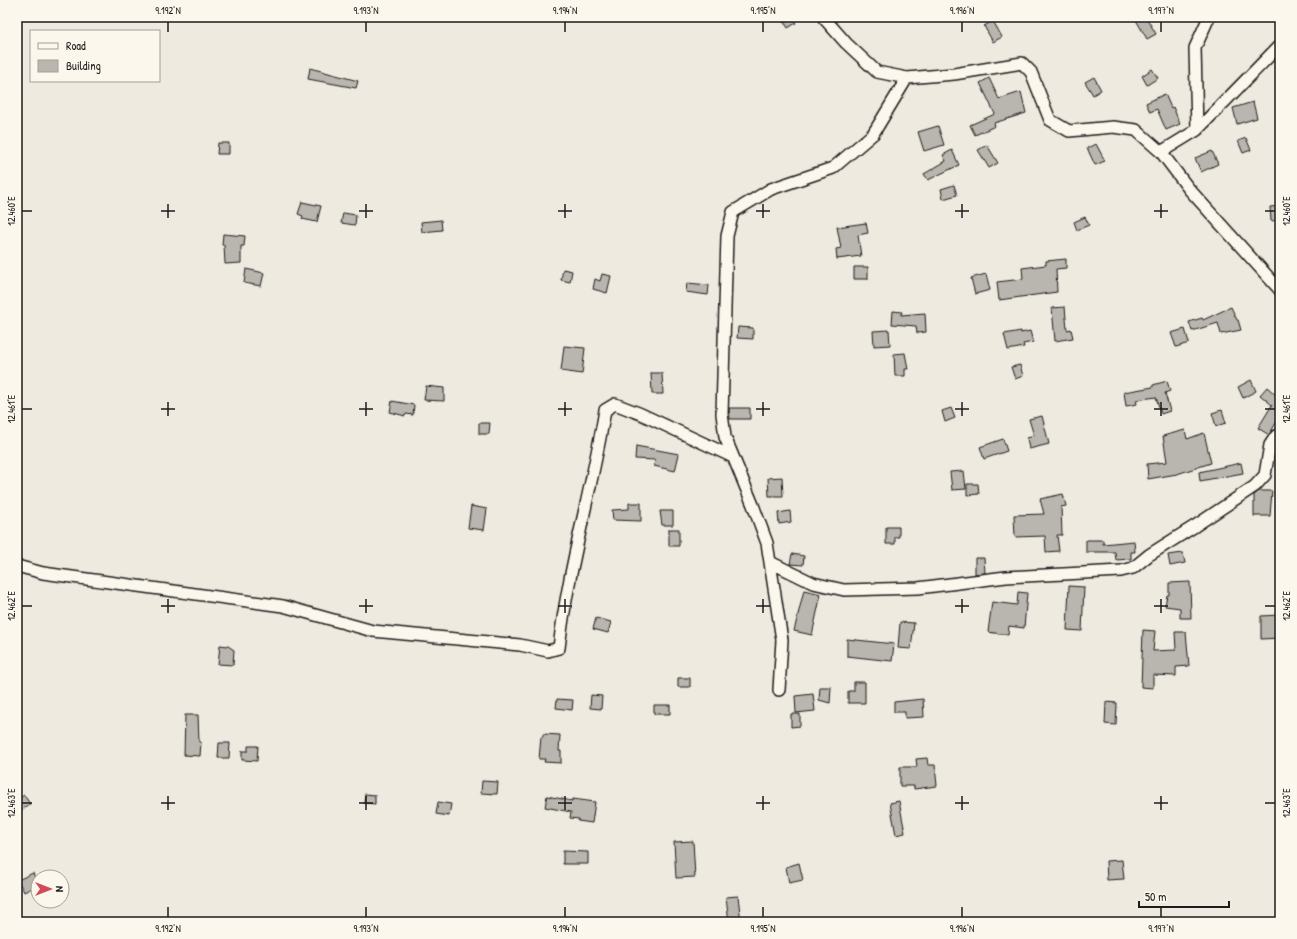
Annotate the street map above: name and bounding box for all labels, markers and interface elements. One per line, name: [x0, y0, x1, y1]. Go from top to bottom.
text: 9.192°N: [155, 4, 181, 17]
text: 9.193°N: [353, 4, 379, 17]
text: 9.194°N: [553, 4, 577, 17]
text: 9.195°N: [751, 4, 775, 17]
text: 9.196°N: [950, 4, 974, 17]
text: 9.197°N: [1148, 4, 1174, 17]
legend: [30, 30, 160, 82]
text: Road: [66, 37, 86, 54]
text: Building: [66, 57, 101, 74]
text: 12.460°E: [5, 196, 18, 226]
text: 12.460°E: [1280, 196, 1293, 226]
text: 12.461°E: [5, 394, 18, 423]
text: 12.461°E: [1280, 394, 1293, 423]
text: 12.462°E: [5, 591, 18, 621]
text: 12.462°E: [1280, 591, 1293, 621]
text: 12.463°E: [5, 788, 18, 818]
text: 12.463°E: [1280, 788, 1293, 818]
north arrow: [30, 869, 70, 909]
scale bar: [1139, 883, 1229, 909]
text: N: [53, 886, 67, 892]
text: 50 m: [1145, 888, 1166, 905]
text: 9.192°N: [155, 922, 181, 935]
text: 9.193°N: [353, 922, 379, 935]
text: 9.194°N: [553, 922, 577, 935]
text: 9.195°N: [751, 922, 775, 935]
text: 9.196°N: [950, 922, 974, 935]
text: 9.197°N: [1148, 922, 1174, 935]

